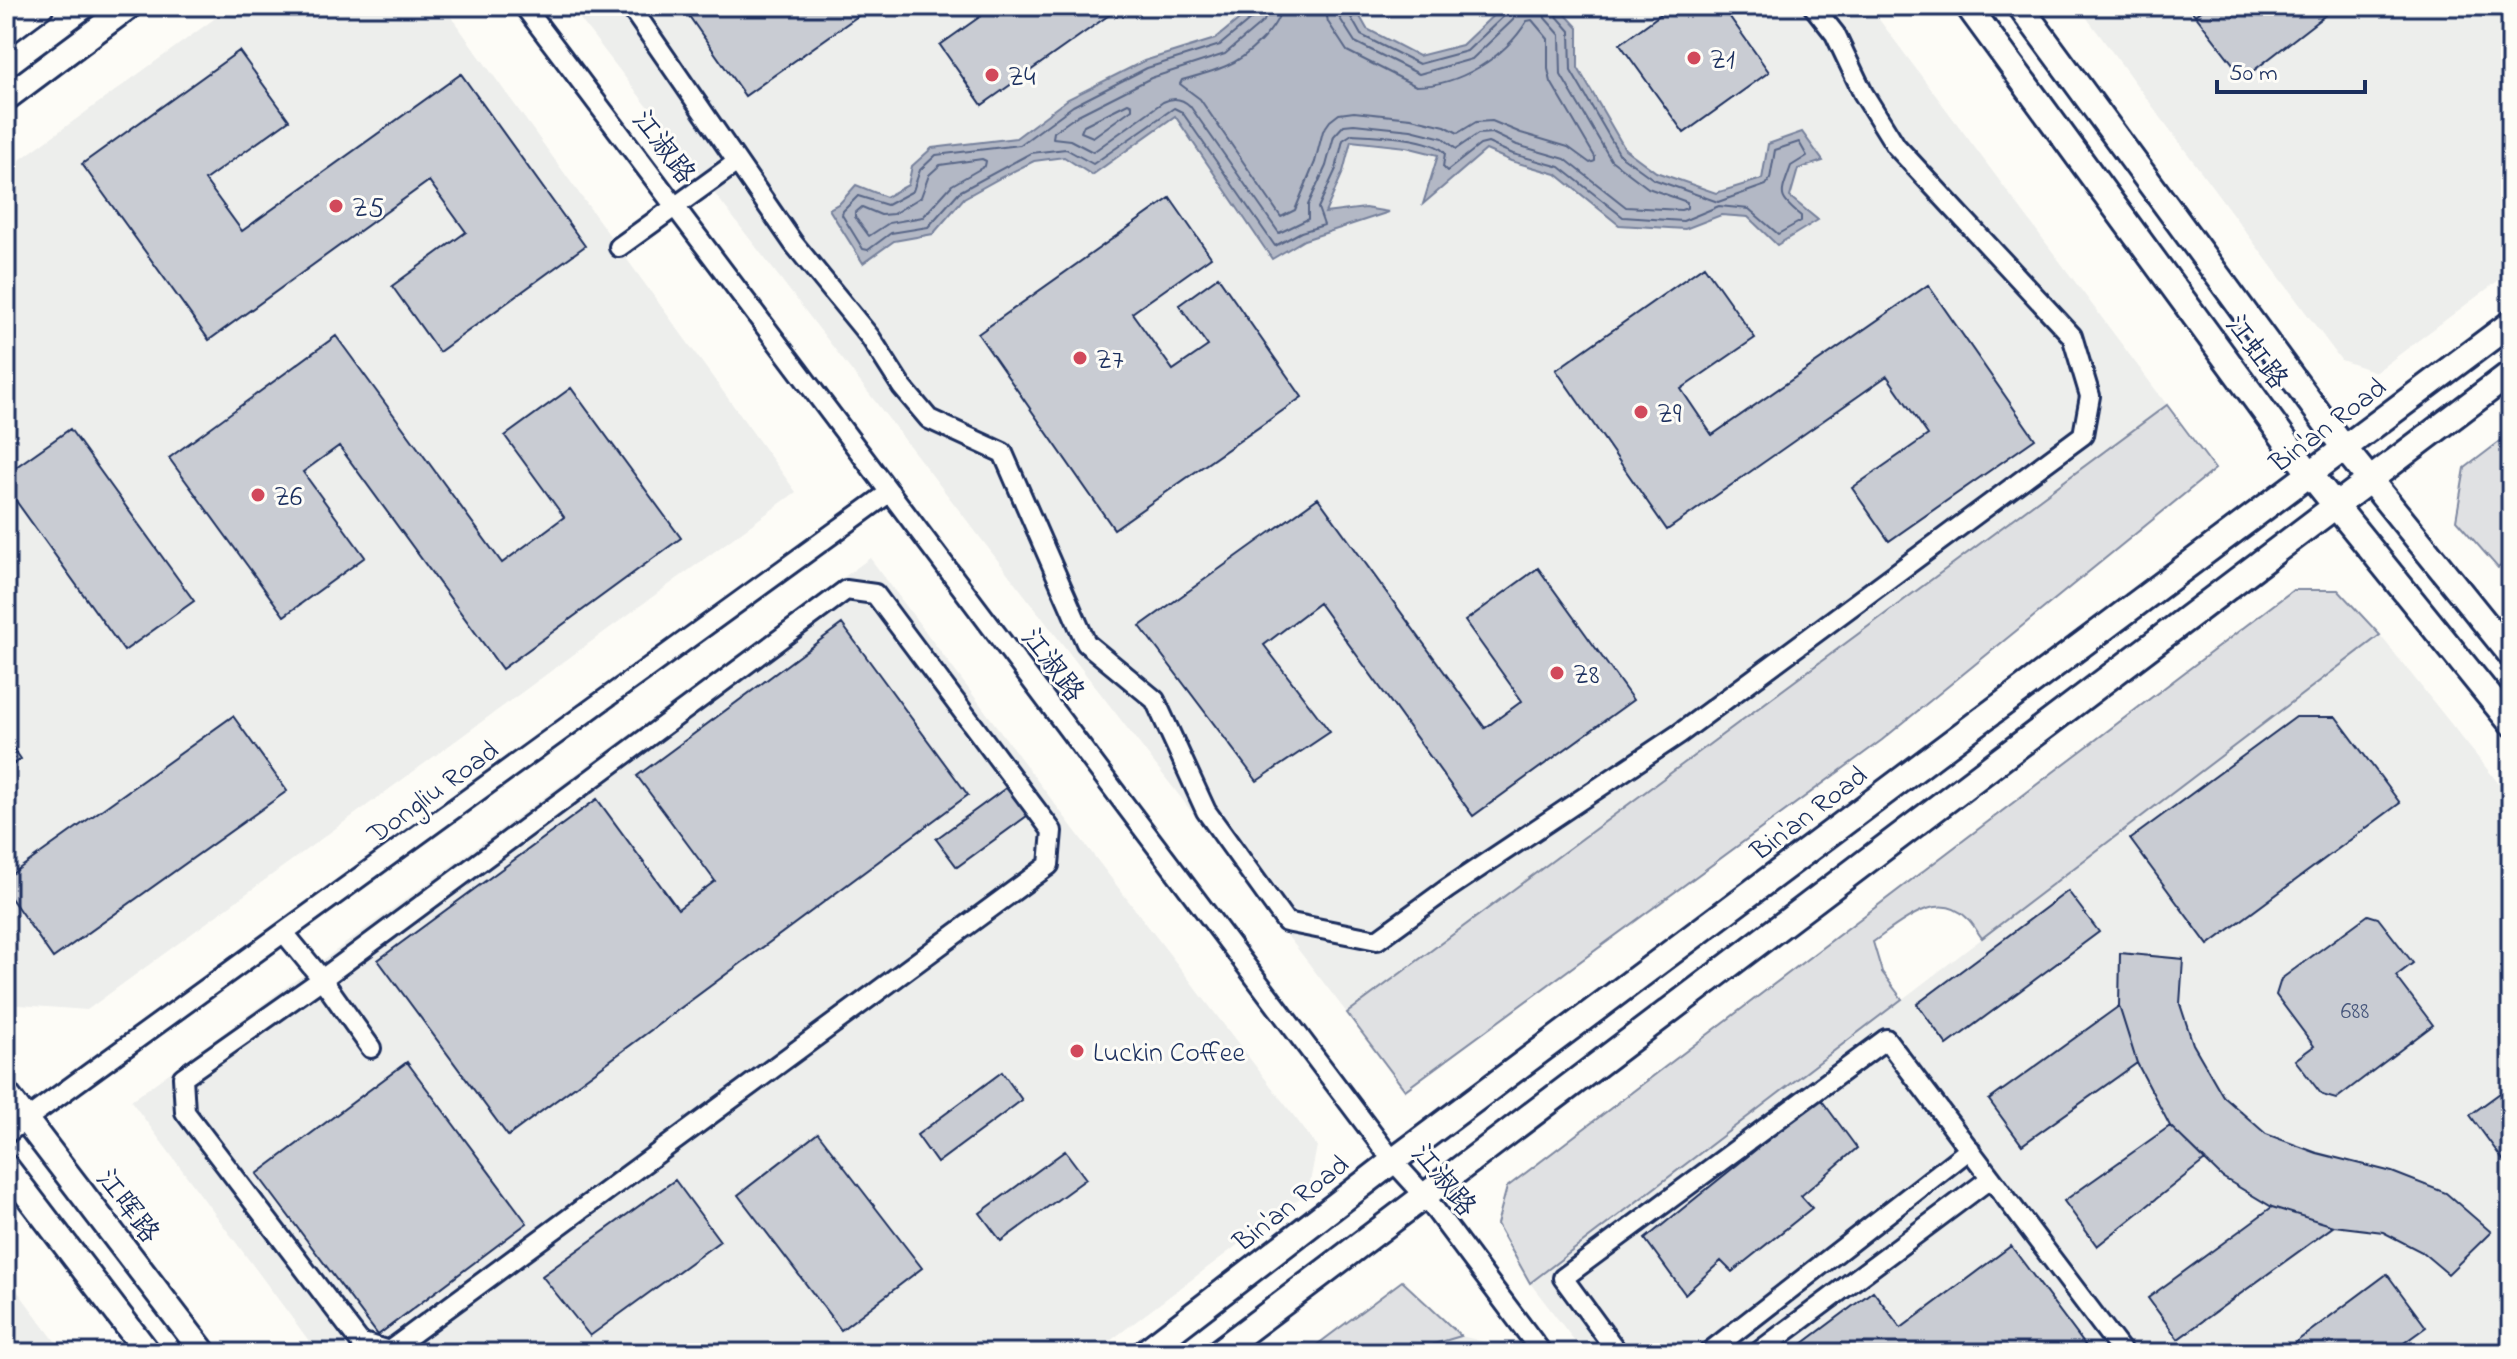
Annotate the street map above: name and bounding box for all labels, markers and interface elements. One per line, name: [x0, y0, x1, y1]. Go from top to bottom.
place label: Z1: [1710, 41, 1735, 82]
scale bar: [2217, 44, 2365, 94]
marker: Z1: [1685, 49, 1703, 67]
text: 50 m: [2229, 57, 2278, 92]
place label: Z4: [1008, 58, 1036, 99]
marker: Z4: [983, 66, 1001, 84]
street label: 江淑路: [621, 102, 704, 194]
place label: Z5: [352, 189, 384, 230]
marker: Z5: [327, 197, 345, 215]
street label: 江虹路: [2214, 307, 2296, 399]
place label: Z7: [1096, 341, 1124, 382]
marker: Z7: [1071, 349, 1089, 367]
street label: Bin'an Road: [2261, 369, 2397, 485]
place label: Z9: [1657, 395, 1682, 436]
marker: Z9: [1632, 403, 1650, 421]
place label: Z6: [274, 478, 302, 519]
marker: Z6: [249, 486, 267, 504]
street label: 江淑路: [1010, 620, 1093, 712]
place label: Z8: [1573, 656, 1599, 697]
marker: Z8: [1548, 664, 1566, 682]
street label: Dongliu Road: [359, 732, 509, 856]
street label: Bin'an Road: [1742, 757, 1878, 873]
house number: 688: [2341, 995, 2369, 1030]
place label: Luckin Coffee: [1093, 1034, 1245, 1075]
marker: Luckin Coffee: [1068, 1042, 1086, 1060]
street label: 江淑路: [1400, 1136, 1485, 1227]
street label: Bin'an Road: [1225, 1146, 1359, 1264]
street label: 江晖路: [85, 1161, 168, 1253]

